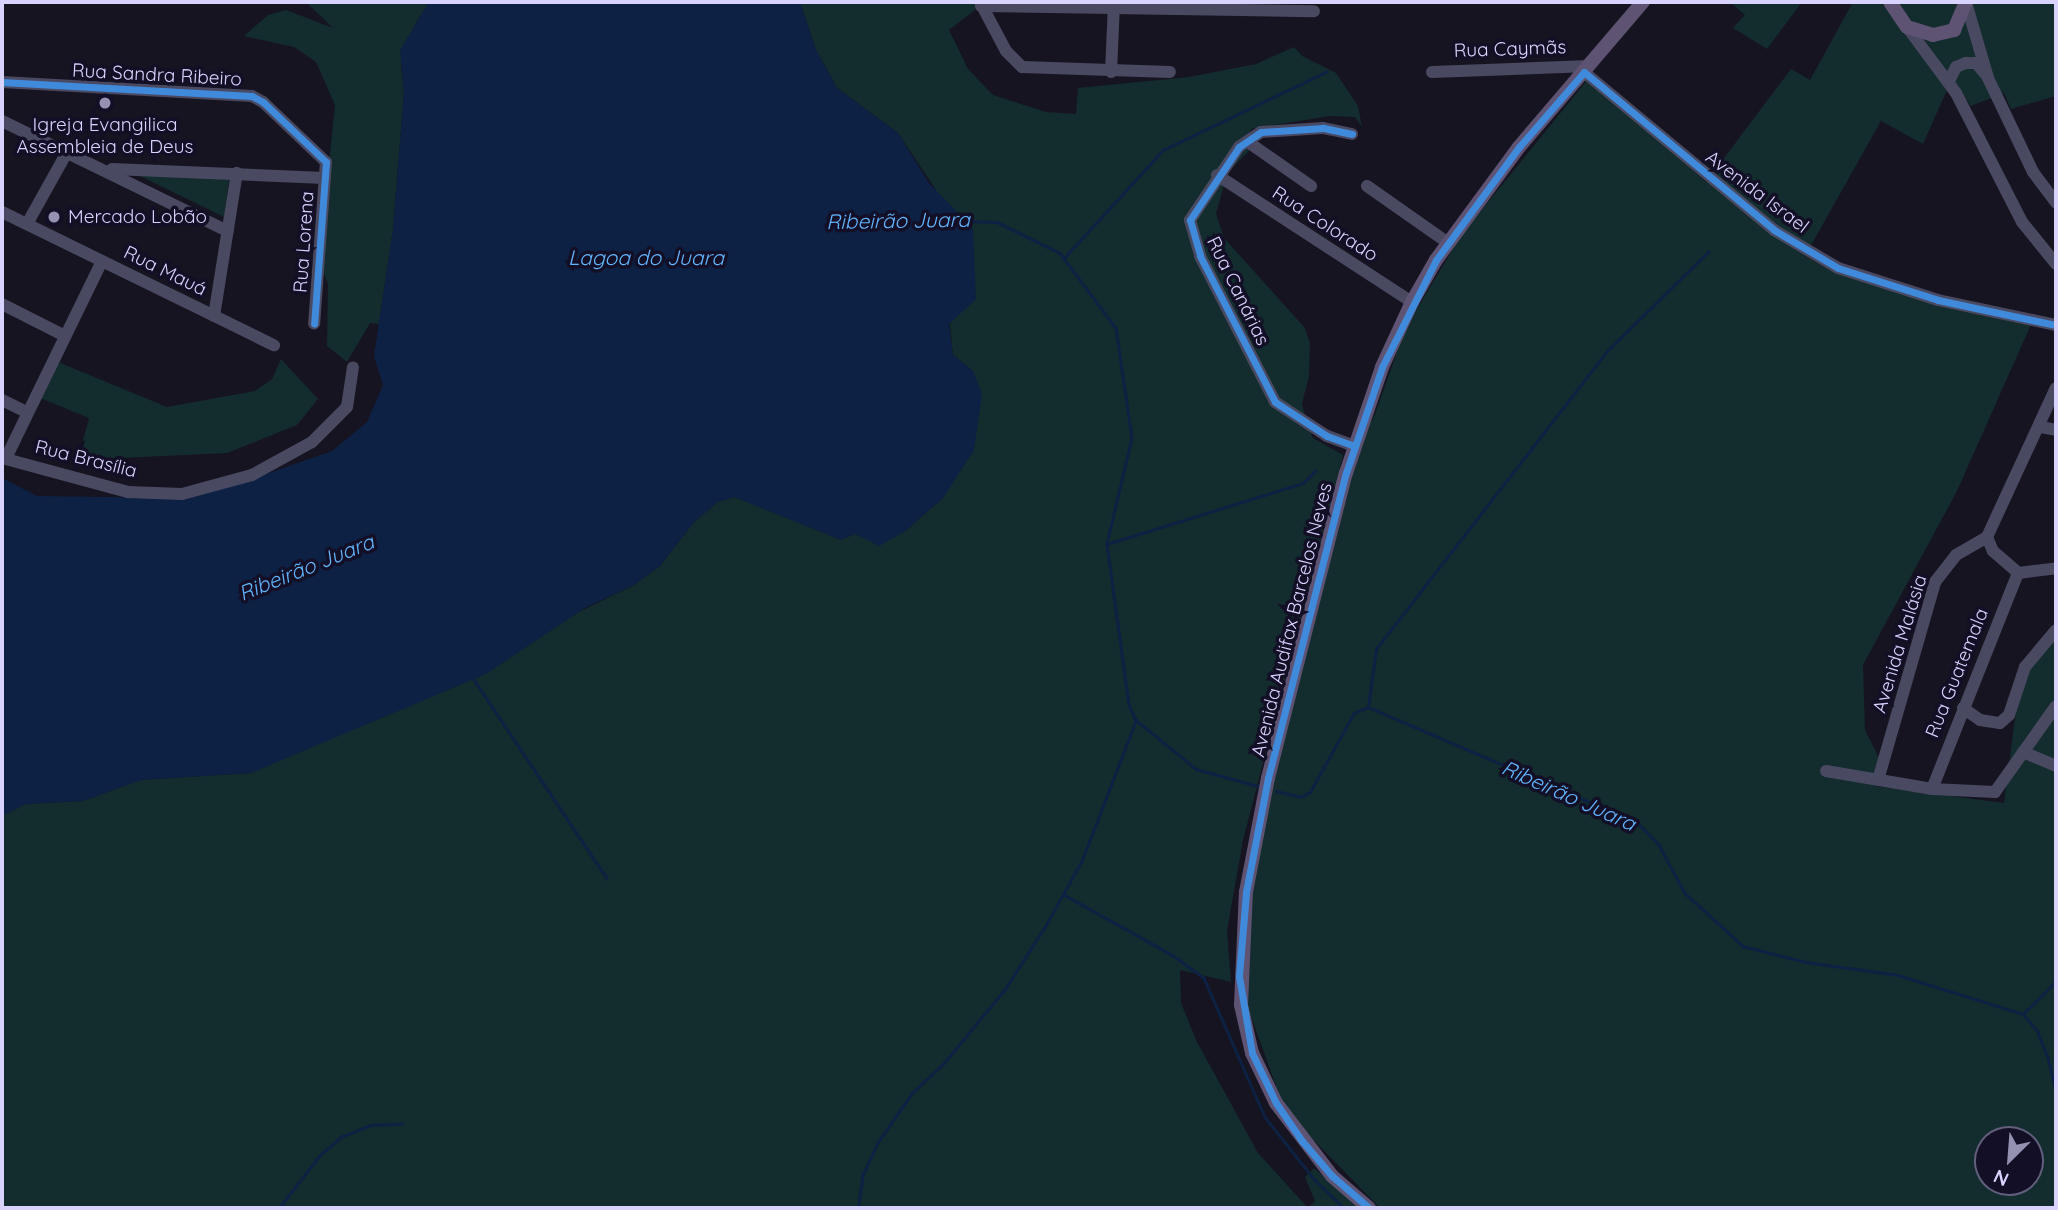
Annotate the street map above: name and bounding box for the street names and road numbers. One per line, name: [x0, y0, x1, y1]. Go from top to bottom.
street label: Rua Caymãs: [1453, 36, 1567, 62]
street label: Rua Sandra Ribeiro: [72, 59, 242, 91]
street label: Avenida Israel: [1701, 146, 1813, 238]
street label: Rua Colorado: [1268, 181, 1382, 267]
street label: Rua Lorena: [289, 190, 319, 294]
street label: Rua Canárias: [1202, 233, 1274, 349]
street label: Rua Mauá: [120, 241, 210, 301]
street label: Rua Brasília: [33, 435, 139, 483]
street label: Avenida Audifax Barcelos Neves: [1247, 480, 1337, 760]
street label: Avenida Malásia: [1868, 572, 1932, 716]
street label: Rua Guatemala: [1921, 605, 1993, 741]

